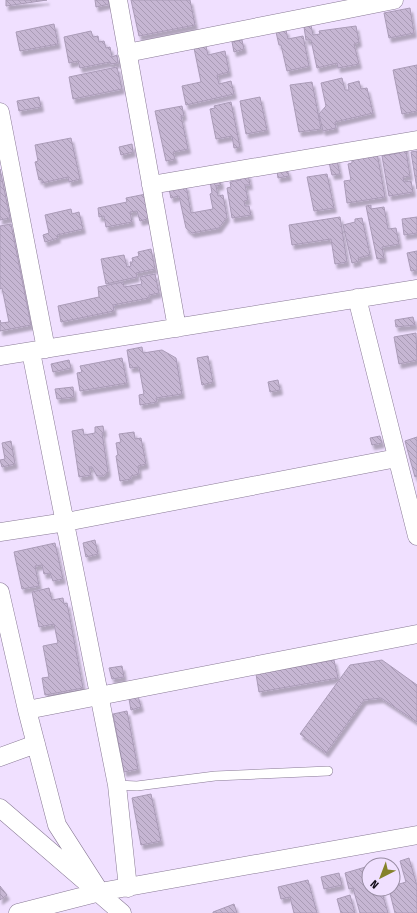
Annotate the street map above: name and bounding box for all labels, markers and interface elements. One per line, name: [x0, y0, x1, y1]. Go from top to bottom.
north arrow: [361, 857, 401, 897]
text: N: [368, 877, 381, 891]

